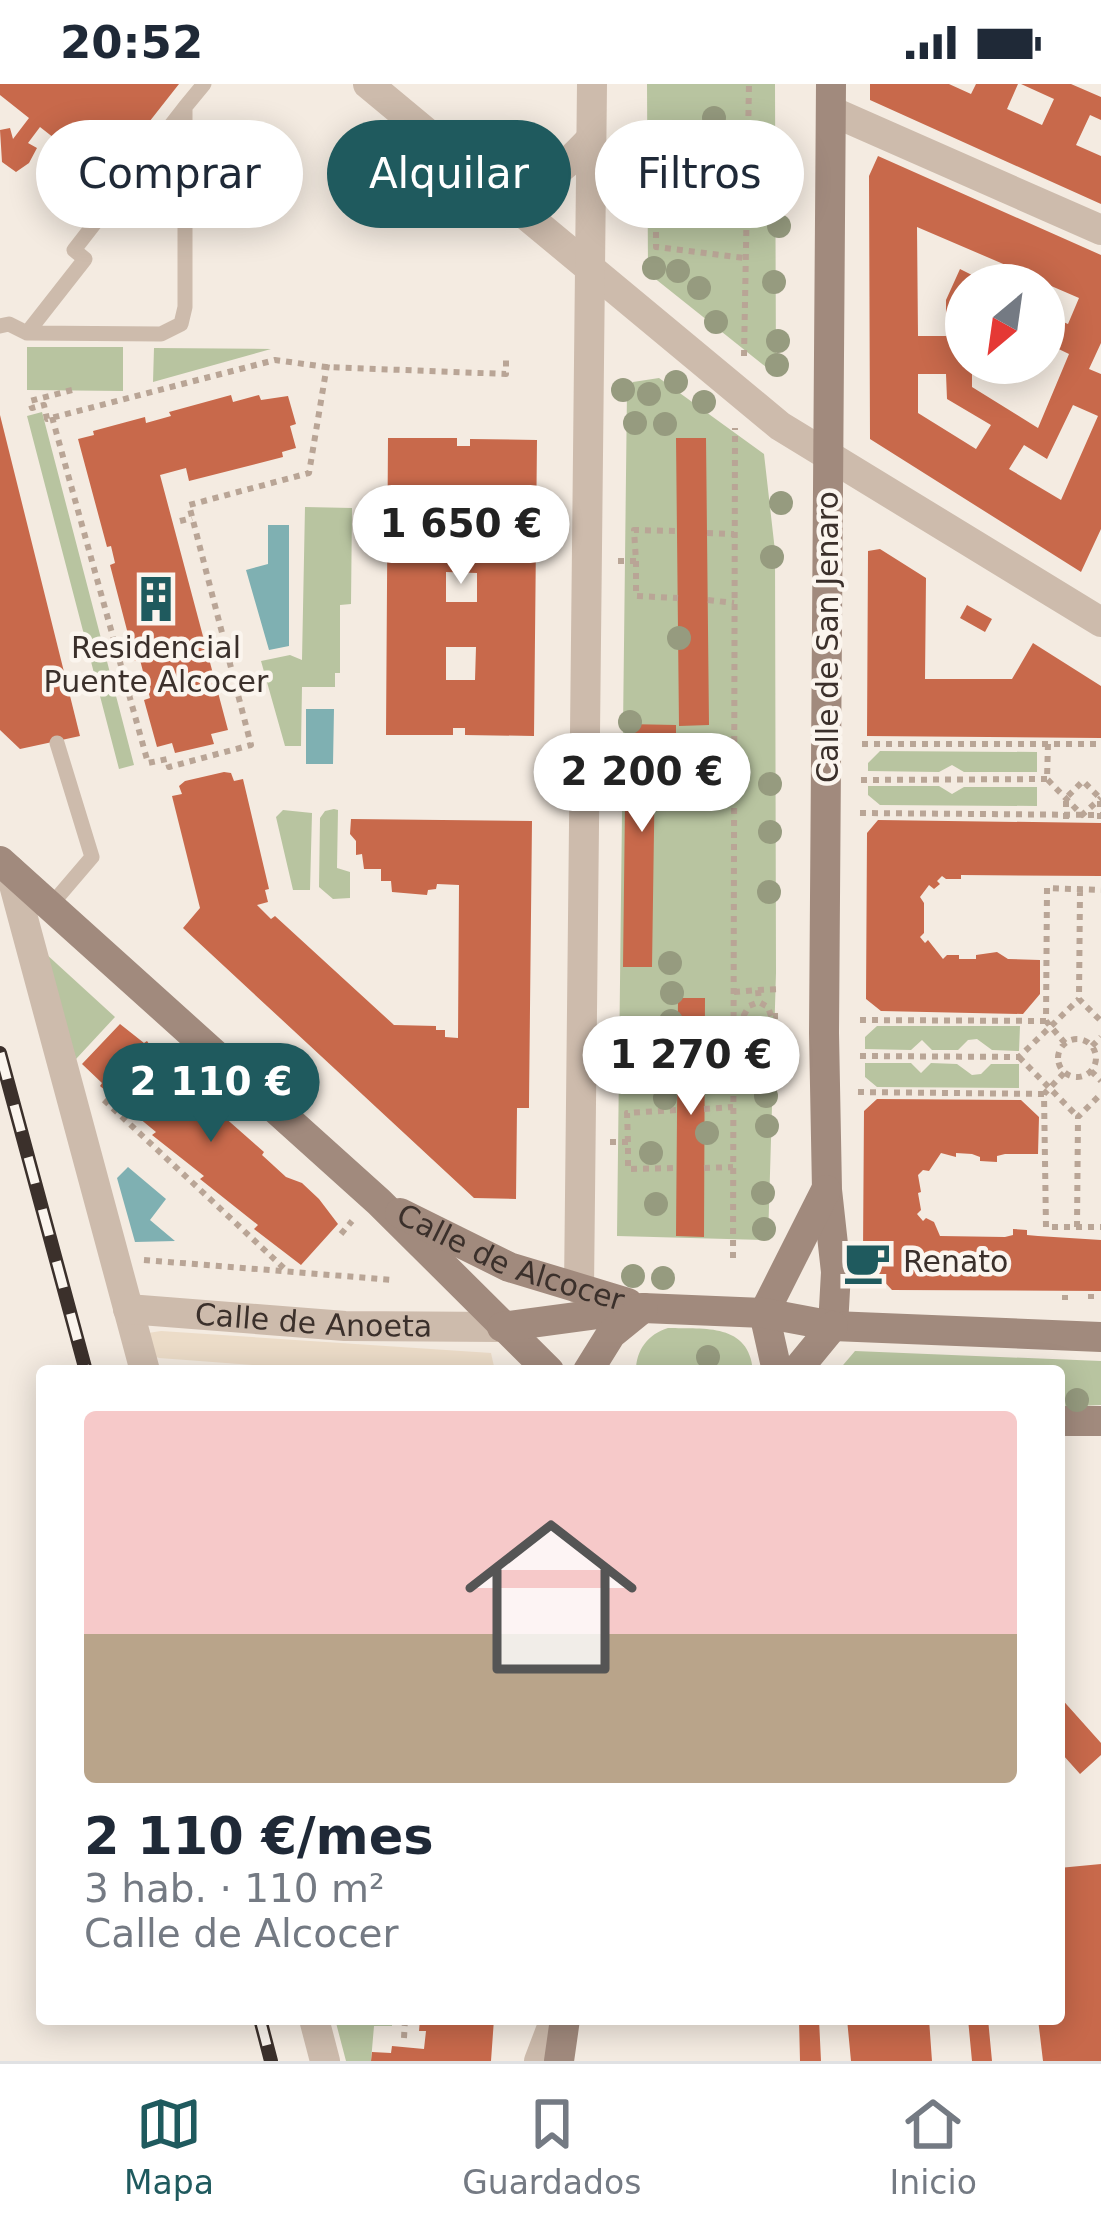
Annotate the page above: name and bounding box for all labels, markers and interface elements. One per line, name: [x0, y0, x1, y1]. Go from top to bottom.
text: 20:52: [60, 16, 203, 69]
chip: Comprar: [36, 120, 303, 228]
chip: Alquilar: [327, 120, 571, 228]
chip: Filtros: [595, 120, 804, 228]
north arrow: [945, 264, 1065, 384]
map controls: [945, 264, 1065, 384]
pin: 1 650 €: [350, 485, 572, 587]
street label: Calle de San Jenaro: [810, 491, 845, 783]
text: 1 650 €: [380, 501, 542, 546]
building icon: Residencial Puente Alcocer: [131, 574, 181, 624]
place label: Residencial Puente Alcocer: [44, 630, 269, 699]
pin: 2 200 €: [531, 733, 753, 835]
text: 2 200 €: [561, 749, 723, 794]
pin: 1 270 €: [580, 1016, 802, 1118]
text: 1 270 €: [610, 1032, 772, 1077]
pin: 2 110 €: [100, 1043, 322, 1145]
text: 2 110 €: [130, 1059, 292, 1104]
street label: Calle de Alcocer: [391, 1196, 629, 1318]
cafe icon: Renato: [842, 1237, 892, 1287]
place label: Renato: [903, 1244, 1008, 1279]
street label: Calle de Anoeta: [194, 1296, 432, 1344]
icon: home: [443, 1489, 659, 1705]
text: 2 110 €/mes: [84, 1807, 434, 1866]
text: 3 hab. · 110 m²: [84, 1866, 385, 1911]
text: Calle de Alcocer: [84, 1911, 399, 1956]
tab: Mapa: [124, 2091, 214, 2202]
tab: Guardados: [462, 2091, 641, 2202]
tab: Inicio: [890, 2091, 977, 2202]

